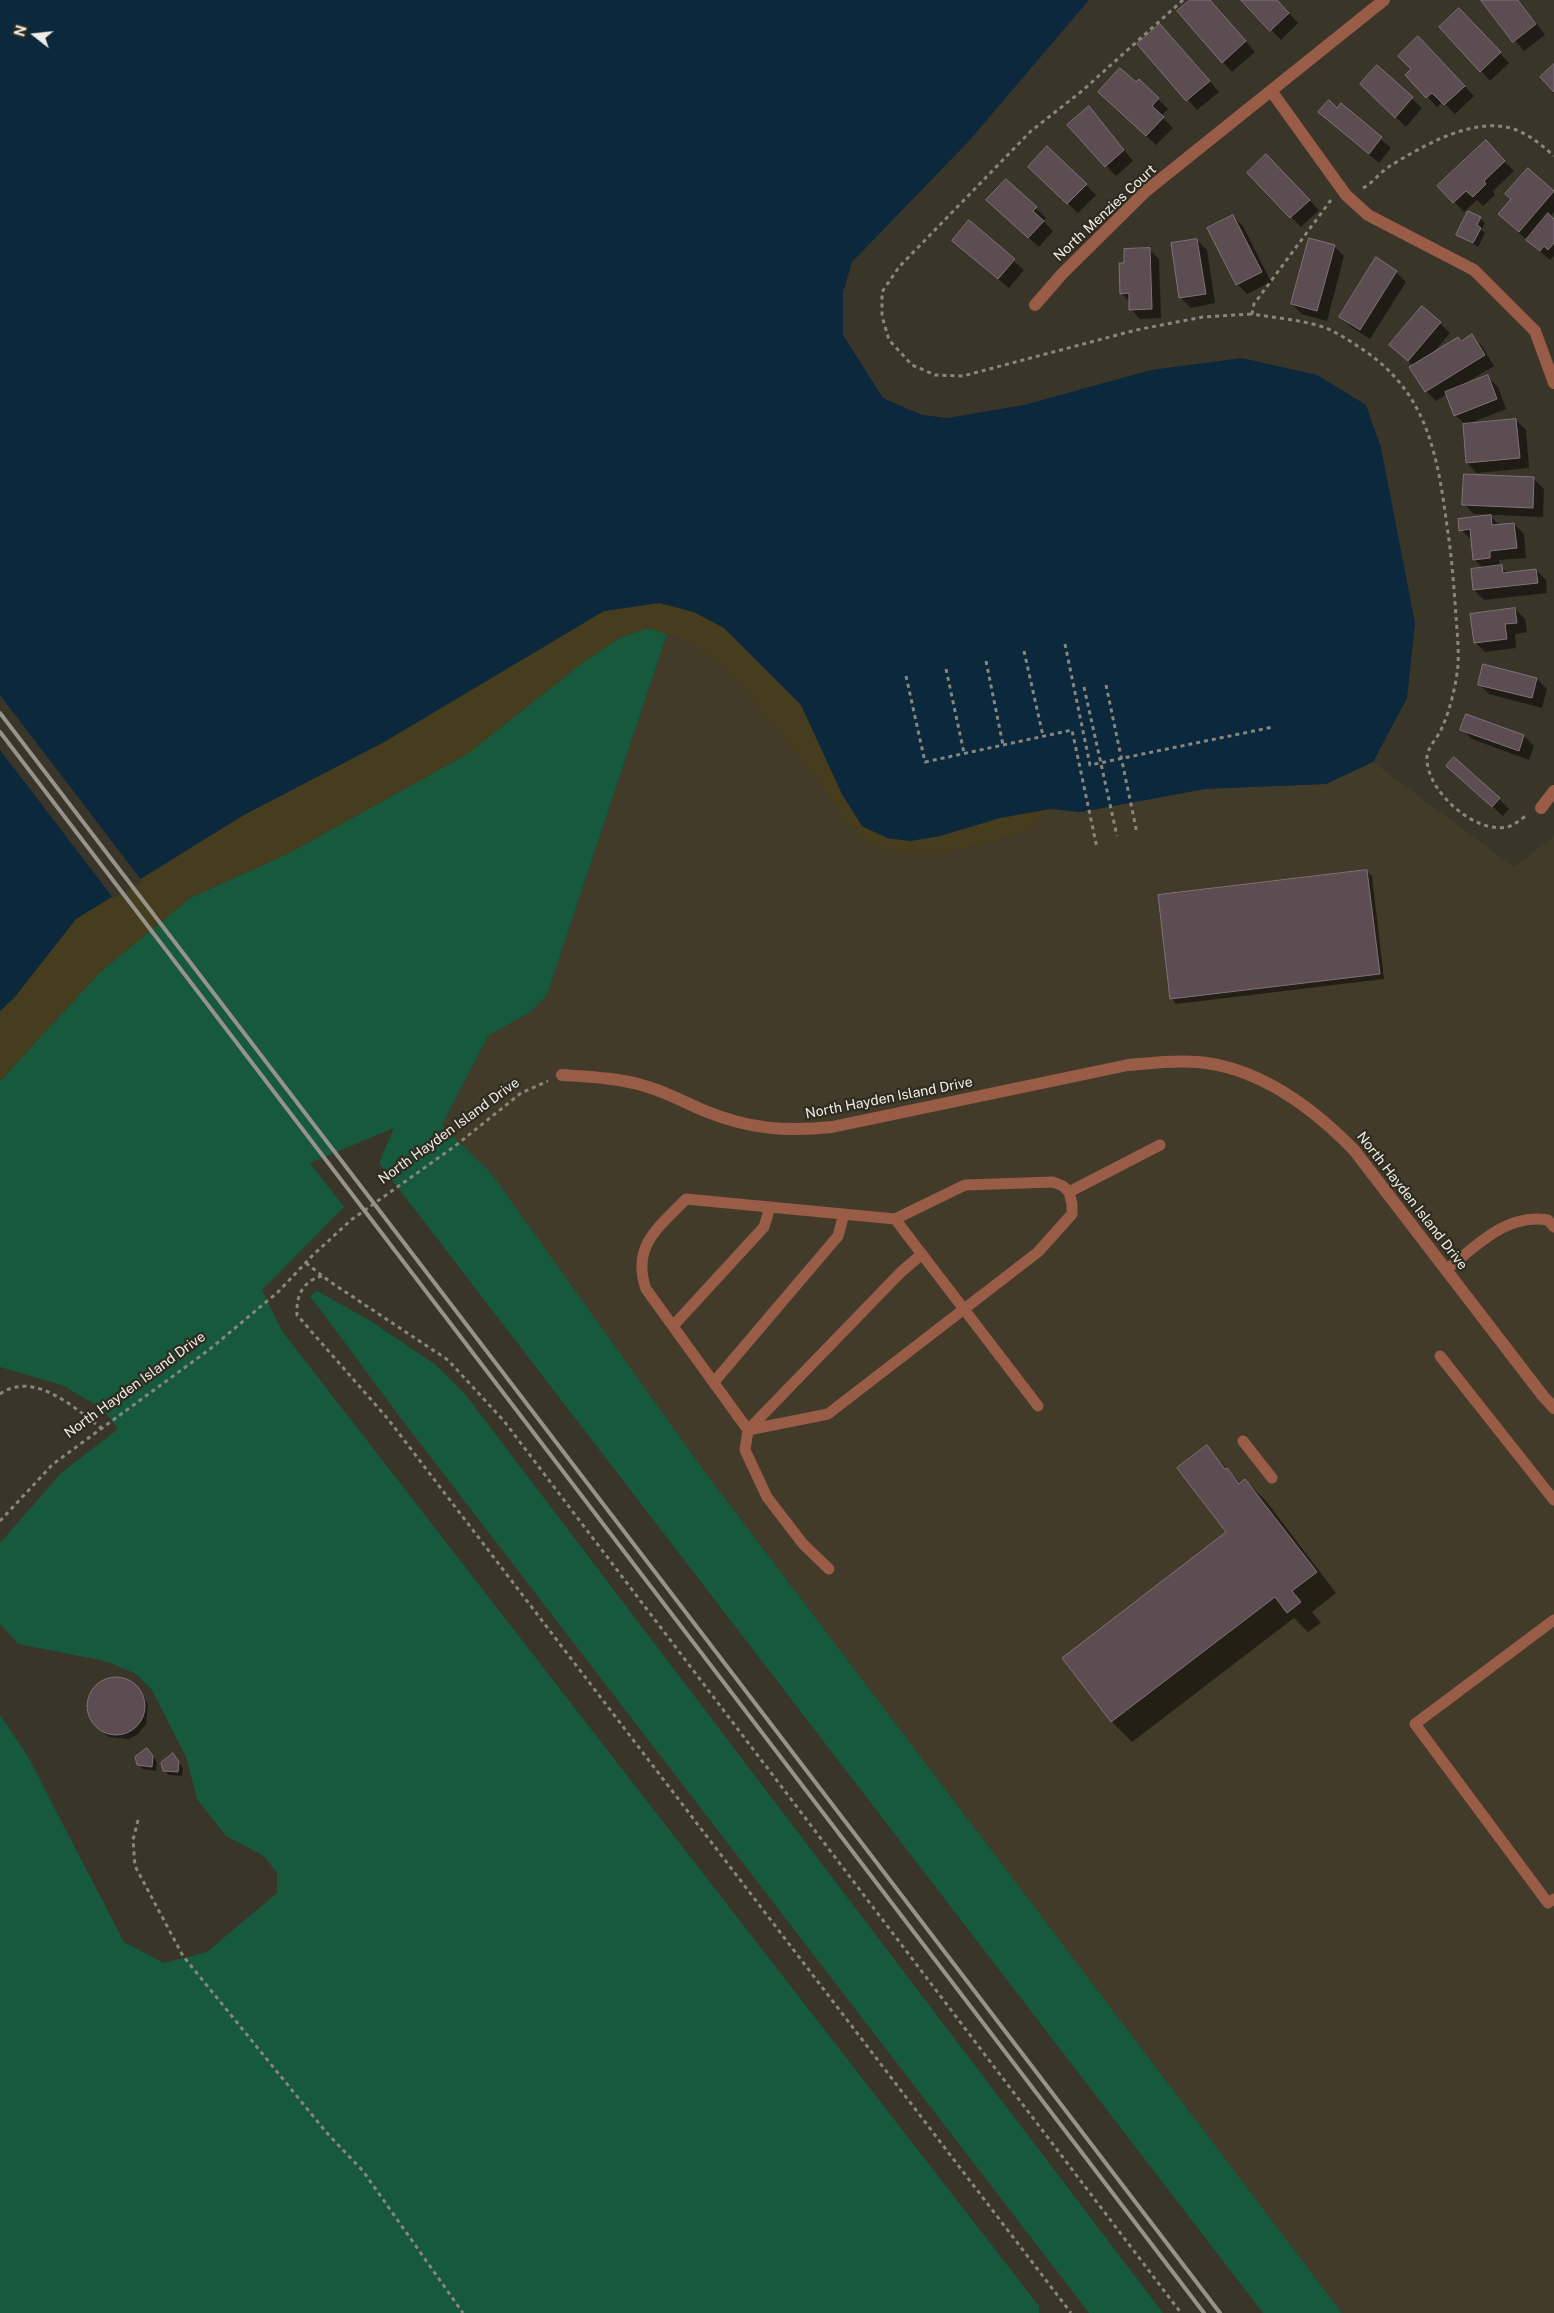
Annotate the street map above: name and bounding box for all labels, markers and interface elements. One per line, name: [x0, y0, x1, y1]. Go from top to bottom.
north arrow: [10, 10, 60, 60]
text: N: [11, 23, 30, 38]
street label: North Menzies Court: [1050, 161, 1160, 265]
street label: North Hayden Island Drive: [375, 1074, 523, 1188]
street label: North Hayden Island Drive: [804, 1074, 974, 1122]
street label: North Hayden Island Drive: [1353, 1129, 1471, 1273]
street label: North Hayden Island Drive: [61, 1328, 209, 1442]

